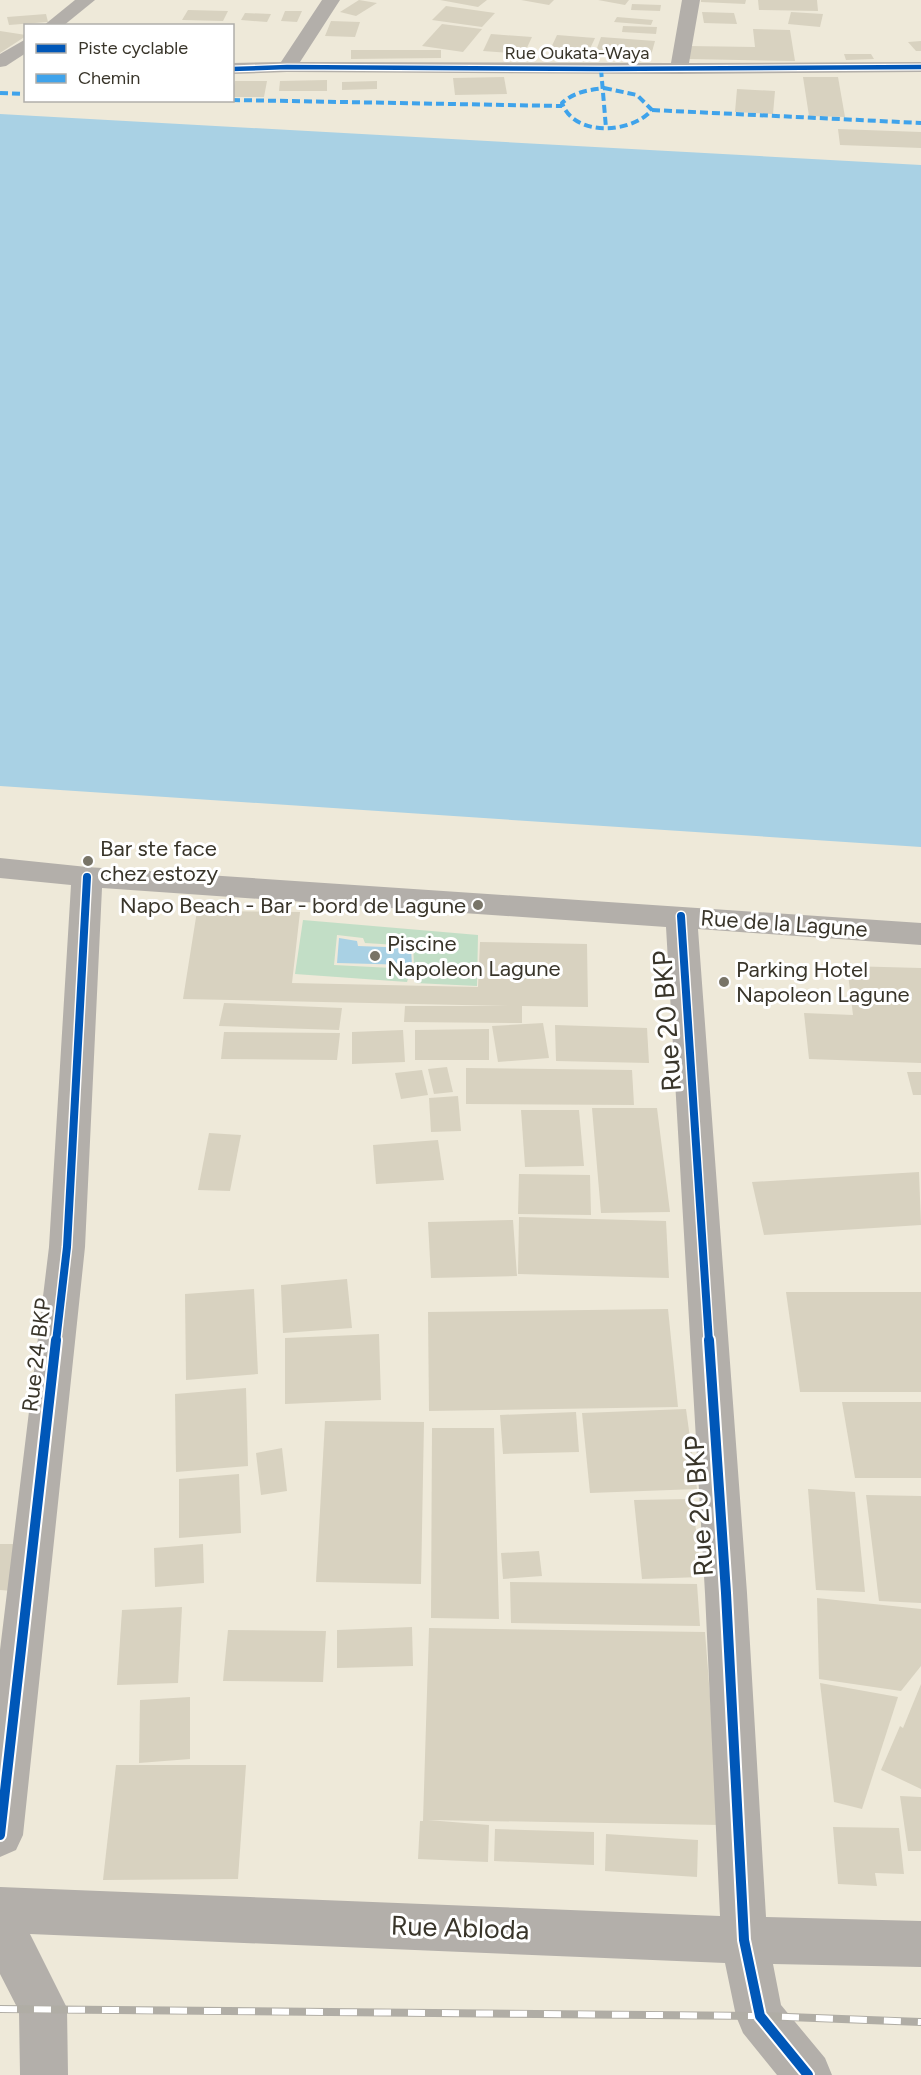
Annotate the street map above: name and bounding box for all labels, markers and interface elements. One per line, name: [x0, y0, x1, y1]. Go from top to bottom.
legend: [24, 24, 234, 102]
text: Piste cyclable: [78, 37, 188, 59]
street label: Rue Oukata-Waya: [505, 42, 649, 64]
text: Chemin: [78, 67, 140, 89]
place label: Bar ste face chez estozy: [100, 835, 219, 887]
marker: Bar ste face chez estozy: [81, 854, 95, 868]
place label: Napo Beach - Bar - bord de Lagune: [120, 892, 466, 919]
marker: Napo Beach - Bar - bord de Lagune: [471, 898, 485, 912]
street label: Rue de la Lagune: [699, 904, 868, 943]
place label: Piscine Napoleon Lagune: [387, 930, 560, 982]
marker: Piscine Napoleon Lagune: [368, 949, 382, 963]
street label: Rue 20 BKP: [645, 950, 688, 1093]
place label: Parking Hotel Napoleon Lagune: [736, 956, 909, 1008]
marker: Parking Hotel Napoleon Lagune: [717, 975, 731, 989]
street label: Rue 24 BKP: [16, 1296, 57, 1414]
street label: Rue 20 BKP: [677, 1435, 720, 1578]
street label: Rue Abloda: [390, 1909, 530, 1946]

